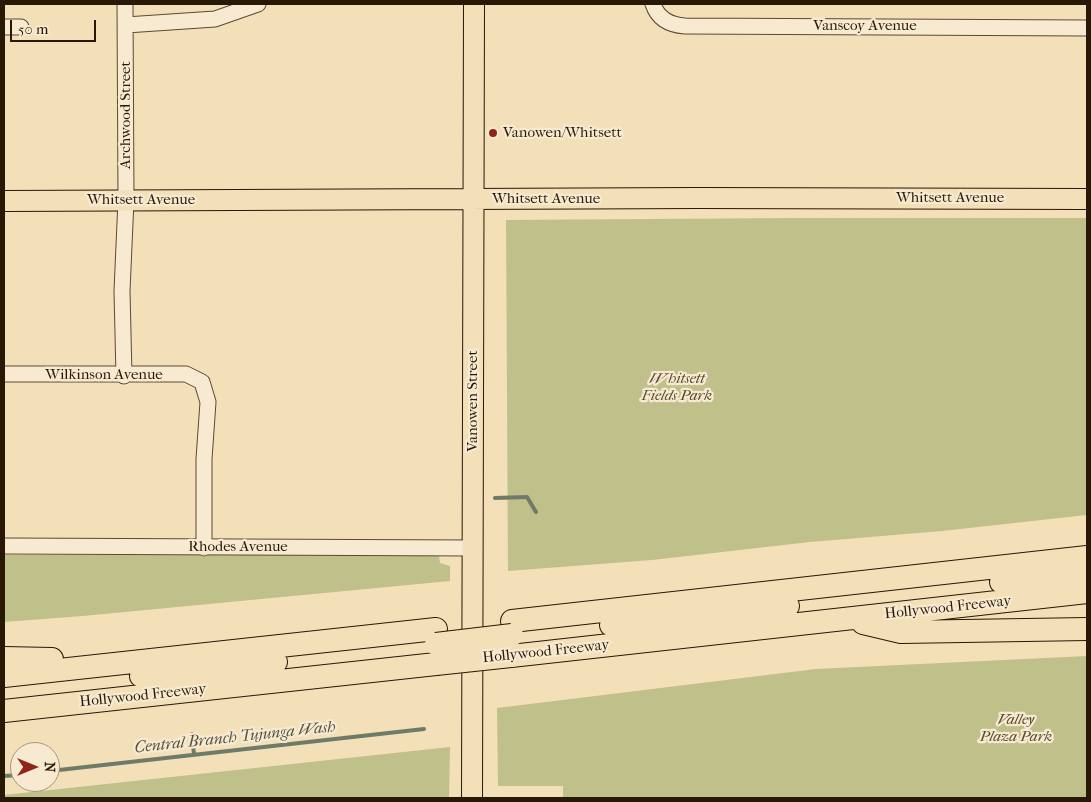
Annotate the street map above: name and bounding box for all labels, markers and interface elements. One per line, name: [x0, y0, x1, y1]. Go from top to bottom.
scale bar: [12, 10, 99, 42]
street label: Vanscoy Avenue: [813, 17, 917, 35]
text: 50 m: [18, 20, 48, 38]
street label: Archwood Street: [117, 61, 135, 169]
place label: Vanowen/Whitsett: [503, 124, 622, 142]
marker: Vanowen/Whitsett: [487, 127, 499, 139]
street label: Whitsett Avenue: [896, 189, 1004, 207]
street label: Whitsett Avenue: [492, 190, 600, 208]
street label: Whitsett Avenue: [87, 191, 195, 209]
street label: Vanowen Street: [464, 350, 482, 452]
street label: Wilkinson Avenue: [45, 366, 163, 384]
park label: Whitsett Fields Park: [642, 370, 712, 405]
street label: Rhodes Avenue: [188, 538, 288, 556]
street label: Hollywood Freeway: [884, 592, 1012, 624]
street label: Hollywood Freeway: [482, 636, 610, 668]
street label: Hollywood Freeway: [79, 680, 207, 712]
park label: Valley Plaza Park: [980, 711, 1052, 746]
water label: Central Branch Tujunga Wash: [133, 718, 337, 758]
north arrow: [10, 742, 60, 792]
text: N: [41, 762, 58, 772]

